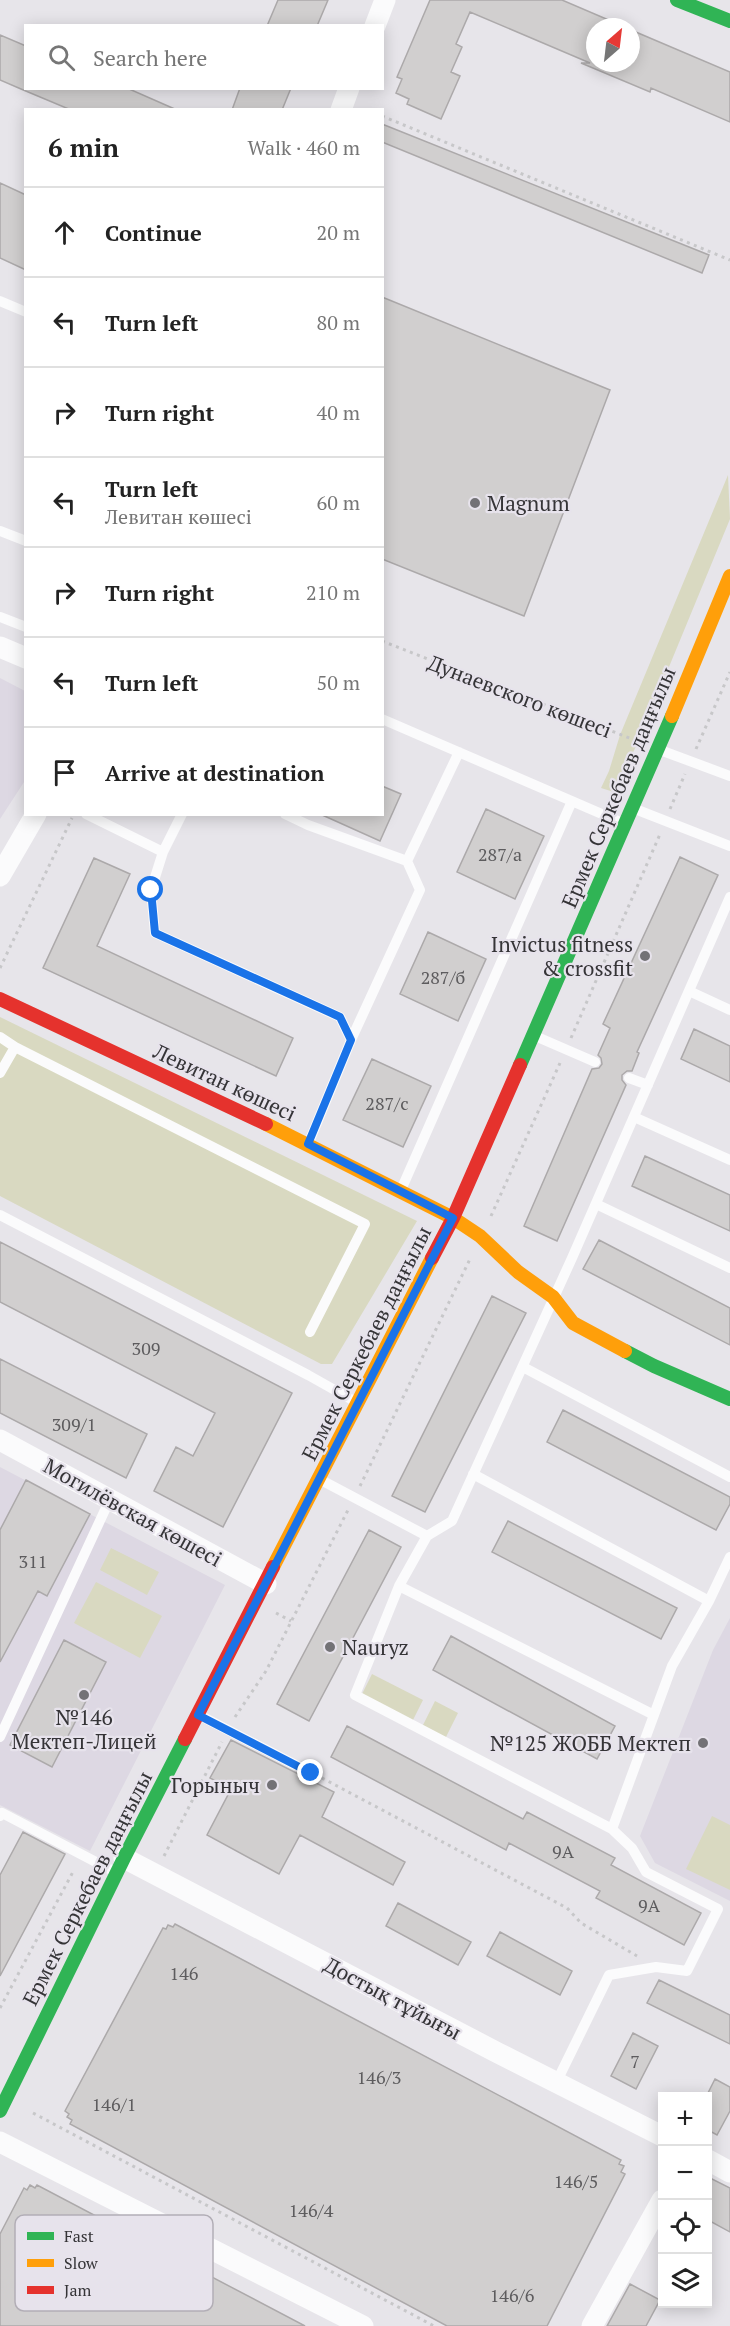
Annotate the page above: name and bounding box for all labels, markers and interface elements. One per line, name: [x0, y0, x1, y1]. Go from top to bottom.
north arrow: [586, 18, 640, 72]
search box: [24, 24, 384, 90]
icon: search: [45, 41, 78, 74]
text: Search here: [93, 43, 207, 72]
text: 6 min: [48, 130, 119, 164]
text: Walk · 460 m: [248, 134, 360, 161]
icon: ahead: [48, 216, 81, 249]
text: Continue: [105, 218, 202, 247]
text: 20 m: [317, 219, 360, 246]
icon: left: [48, 306, 81, 339]
text: Turn left: [105, 308, 198, 337]
text: 80 m: [317, 309, 360, 336]
icon: right: [48, 396, 81, 429]
text: Turn right: [105, 398, 214, 427]
text: 40 m: [317, 399, 360, 426]
text: Turn left: [105, 474, 198, 503]
icon: left: [48, 486, 81, 519]
text: 60 m: [317, 489, 360, 516]
place label: Magnum: [487, 489, 570, 517]
marker: Magnum: [468, 496, 482, 510]
text: Левитан көшесі: [105, 503, 252, 530]
icon: right: [48, 576, 81, 609]
text: Turn right: [105, 578, 214, 607]
text: 210 m: [306, 579, 360, 606]
street label: Дунаевского көшесі: [424, 648, 616, 744]
street label: Ермек Серкебаев даңғылы: [554, 662, 682, 912]
icon: left: [48, 666, 81, 699]
text: Turn left: [105, 668, 198, 697]
text: 50 m: [317, 669, 360, 696]
icon: arrive: [48, 756, 81, 789]
text: Arrive at destination: [105, 758, 324, 787]
house number: 287/а: [478, 842, 522, 866]
route start: [137, 876, 163, 902]
place label: Invictus fitness & crossfit: [491, 930, 633, 982]
marker: Invictus fitness & crossfit: [638, 949, 652, 963]
house number: 287/б: [421, 965, 465, 989]
street label: Левитан көшесі: [148, 1036, 301, 1127]
house number: 287/с: [365, 1091, 409, 1115]
street label: Ермек Серкебаев даңғылы: [295, 1221, 437, 1465]
house number: 309: [132, 1336, 160, 1360]
house number: 309/1: [52, 1412, 96, 1436]
street label: Могилёвская көшесі: [39, 1451, 227, 1573]
house number: 311: [19, 1549, 47, 1573]
place label: Nauryz: [342, 1633, 409, 1661]
marker: Nauryz: [323, 1640, 337, 1654]
marker: №146 Мектеп-Лицей: [77, 1688, 91, 1702]
place label: №146 Мектеп-Лицей: [11, 1703, 157, 1755]
place label: №125 ЖОББ Мектеп: [490, 1729, 691, 1757]
marker: №125 ЖОББ Мектеп: [696, 1736, 710, 1750]
route end: [297, 1759, 323, 1785]
street label: Ермек Серкебаев даңғылы: [16, 1766, 158, 2010]
place label: Горыныч: [171, 1771, 260, 1799]
marker: Горыныч: [265, 1778, 279, 1792]
house number: 9А: [552, 1839, 575, 1863]
house number: 9А: [638, 1893, 661, 1917]
street label: Достық тұйығы: [319, 1950, 467, 2046]
house number: 146: [170, 1961, 199, 1985]
house number: 7: [630, 2049, 640, 2073]
house number: 146/3: [357, 2065, 401, 2089]
house number: 146/1: [92, 2092, 136, 2116]
map controls: [658, 2092, 712, 2308]
button: +: [658, 2092, 712, 2146]
button: −: [658, 2146, 712, 2200]
house number: 146/5: [554, 2169, 598, 2193]
house number: 146/4: [289, 2198, 334, 2222]
button: locate: [658, 2200, 712, 2254]
legend: [15, 2215, 213, 2311]
text: Fast: [64, 2225, 94, 2247]
text: Slow: [64, 2252, 98, 2274]
button: layers: [658, 2254, 712, 2308]
text: Jam: [64, 2279, 92, 2301]
house number: 146/6: [490, 2283, 535, 2307]

